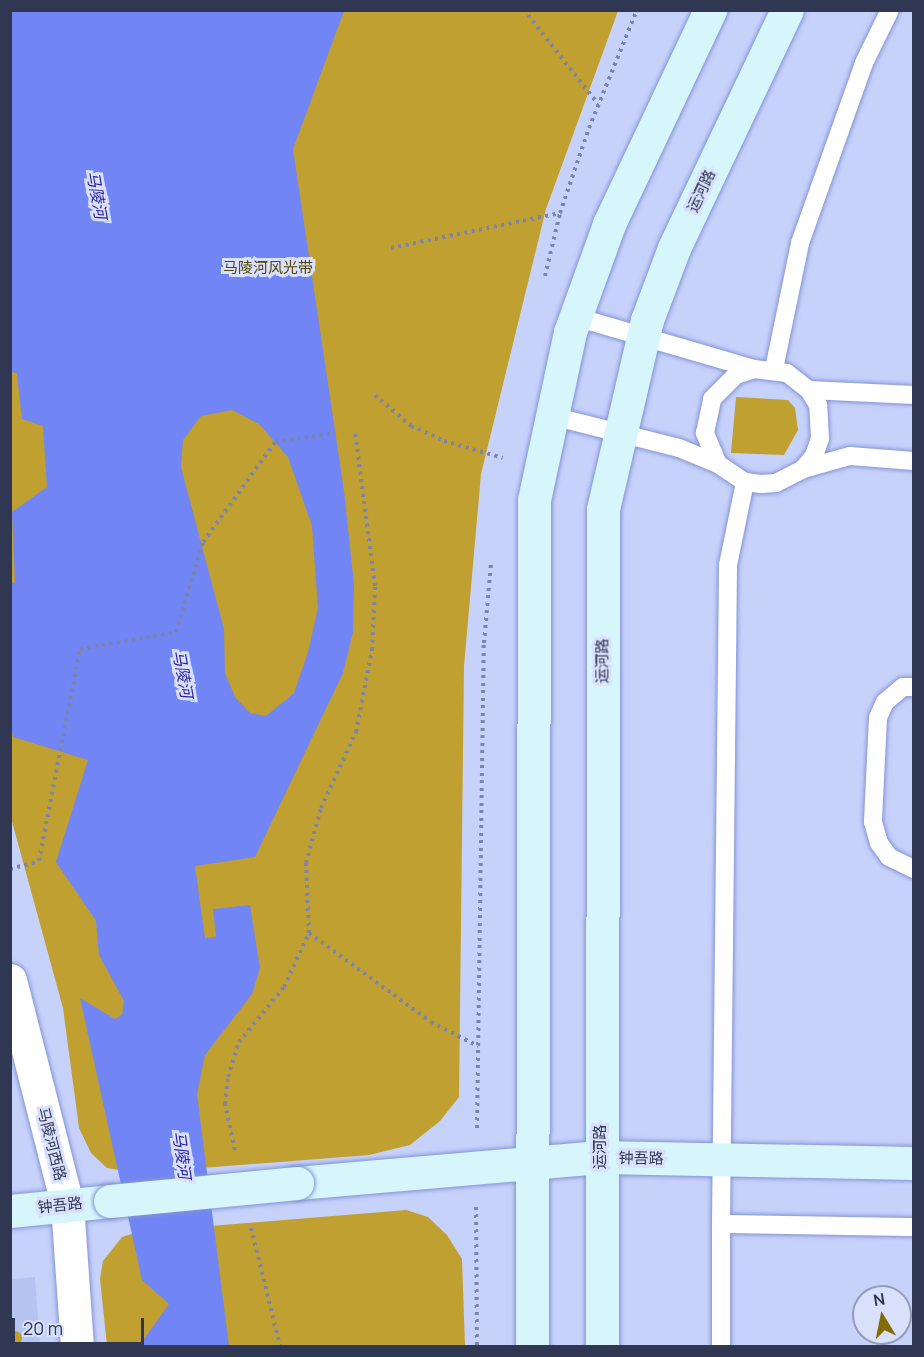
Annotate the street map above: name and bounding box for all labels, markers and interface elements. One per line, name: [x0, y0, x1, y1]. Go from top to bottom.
street label: 运河路: [683, 167, 719, 215]
water label: 马陵河: [83, 170, 111, 220]
park label: 马陵河风光带: [223, 259, 313, 277]
street label: 运河路: [593, 639, 611, 683]
water label: 马陵河: [169, 649, 197, 699]
street label: 马陵河西路: [34, 1105, 70, 1183]
street label: 运河路: [591, 1125, 609, 1169]
water label: 马陵河: [169, 1130, 195, 1180]
street label: 钟吾路: [618, 1149, 664, 1167]
street label: 钟吾路: [37, 1194, 83, 1216]
north arrow: [852, 1285, 912, 1345]
text: N: [872, 1287, 887, 1311]
scale bar: [15, 1306, 147, 1344]
text: 20 m: [23, 1316, 63, 1340]

